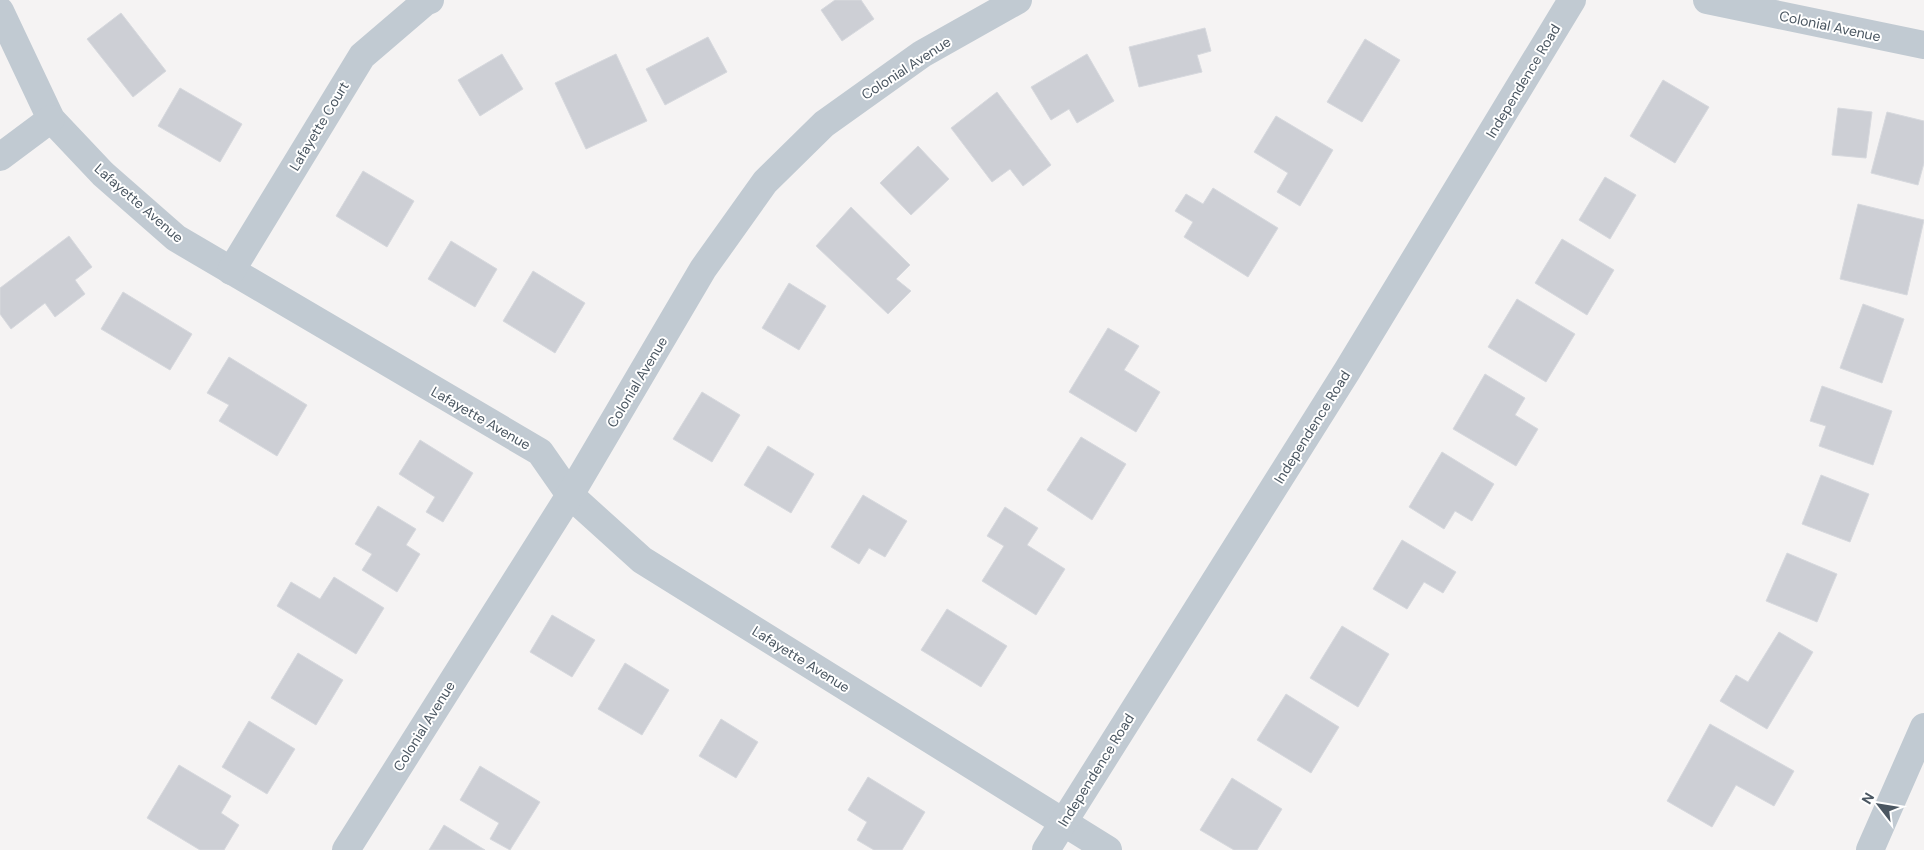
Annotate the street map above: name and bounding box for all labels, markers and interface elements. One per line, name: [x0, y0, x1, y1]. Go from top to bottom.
street label: Colonial Avenue: [1778, 6, 1882, 46]
street label: Independence Road: [1482, 21, 1564, 141]
street label: Colonial Avenue: [858, 32, 954, 104]
street label: Lafayette Court: [285, 78, 353, 174]
street label: Lafayette Avenue: [91, 160, 187, 246]
street label: Colonial Avenue: [603, 333, 671, 431]
street label: Independence Road: [1270, 367, 1354, 487]
street label: Lafayette Avenue: [428, 382, 534, 454]
street label: Lafayette Avenue: [749, 622, 853, 696]
street label: Colonial Avenue: [389, 677, 459, 775]
street label: Independence Road: [1054, 710, 1138, 830]
north arrow: [1854, 780, 1904, 830]
text: N: [1858, 789, 1878, 807]

